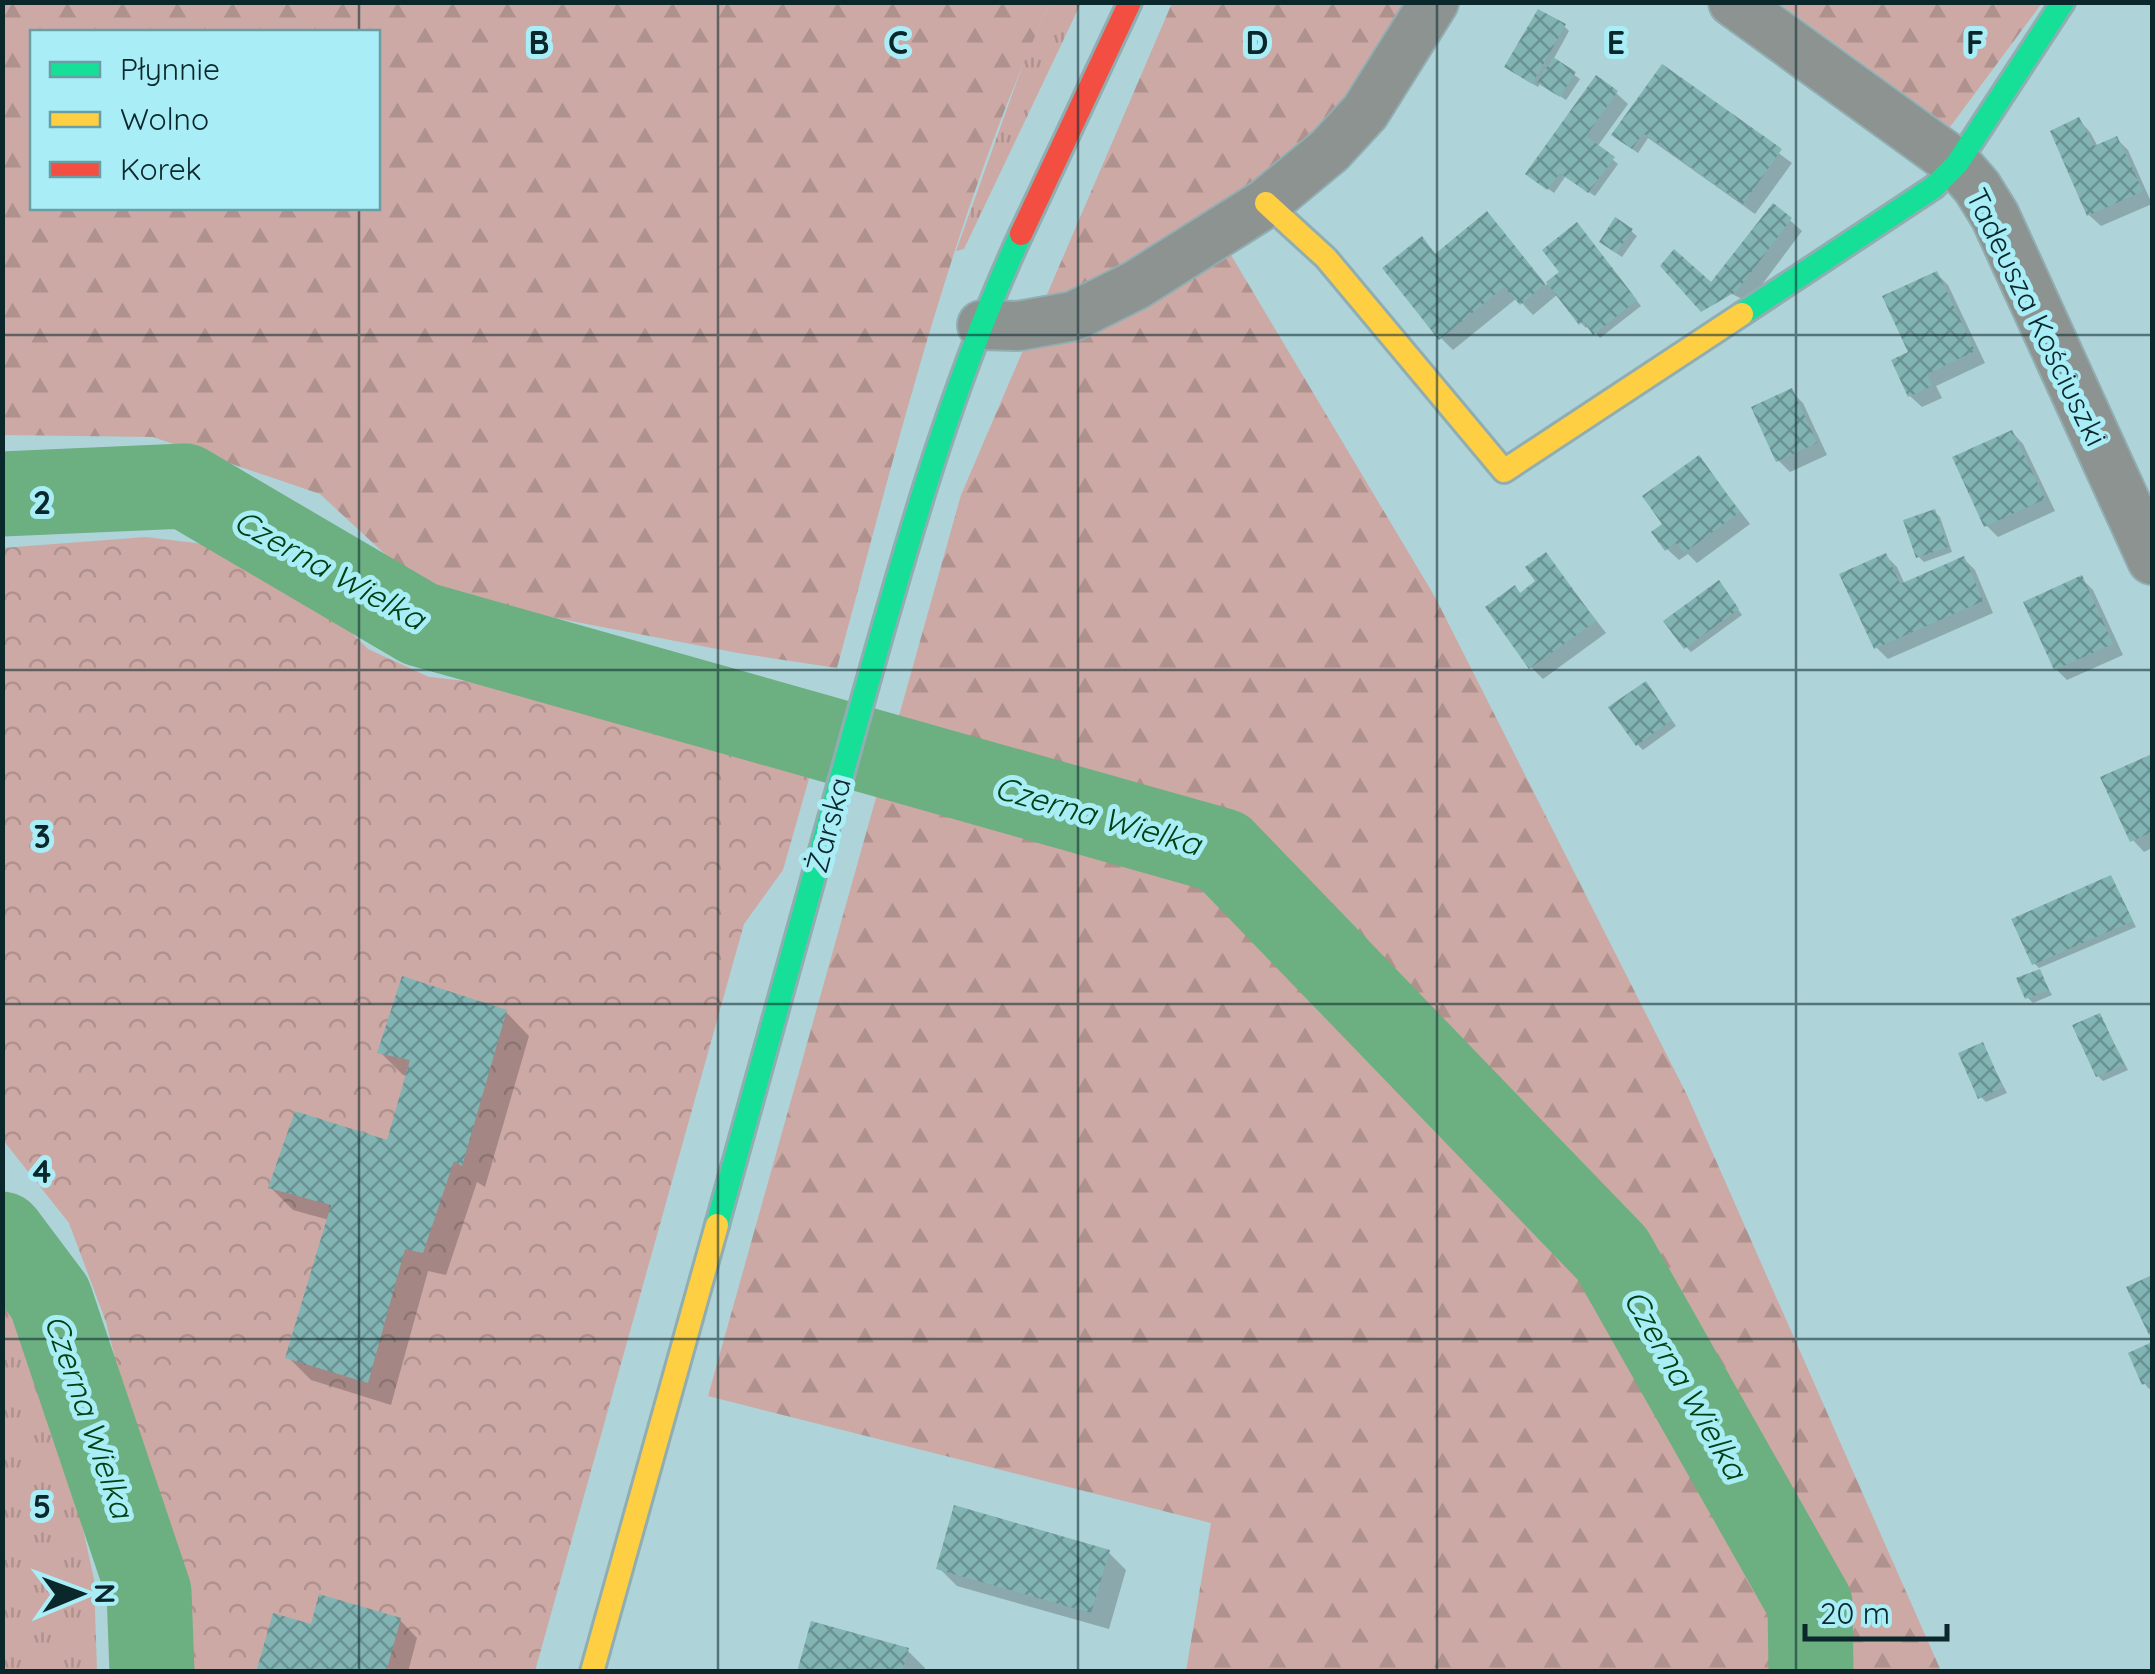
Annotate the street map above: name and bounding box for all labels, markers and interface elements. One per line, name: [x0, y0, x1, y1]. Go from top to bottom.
text: B: [529, 22, 549, 62]
text: C: [888, 22, 908, 62]
text: D: [1246, 22, 1268, 62]
text: E: [1607, 22, 1625, 62]
text: F: [1966, 22, 1984, 62]
legend: [30, 30, 380, 210]
text: Płynnie: [120, 50, 220, 88]
text: Wolno: [120, 100, 209, 138]
text: Korek: [120, 150, 202, 188]
street label: Tadeusza Kościuszki: [1958, 182, 2116, 452]
text: 2: [33, 482, 51, 522]
water label: Czerna Wielka: [227, 500, 434, 639]
water label: Czerna Wielka: [990, 766, 1207, 864]
street label: Żarska: [797, 773, 859, 877]
text: 3: [33, 816, 51, 856]
text: 4: [33, 1151, 52, 1191]
water label: Czerna Wielka: [1616, 1282, 1757, 1487]
water label: Czerna Wielka: [36, 1309, 144, 1524]
text: 5: [33, 1486, 51, 1526]
north arrow: [30, 1544, 130, 1644]
scale bar: [1805, 1579, 1948, 1641]
text: N: [88, 1583, 123, 1604]
text: 20 m: [1820, 1594, 1890, 1632]

